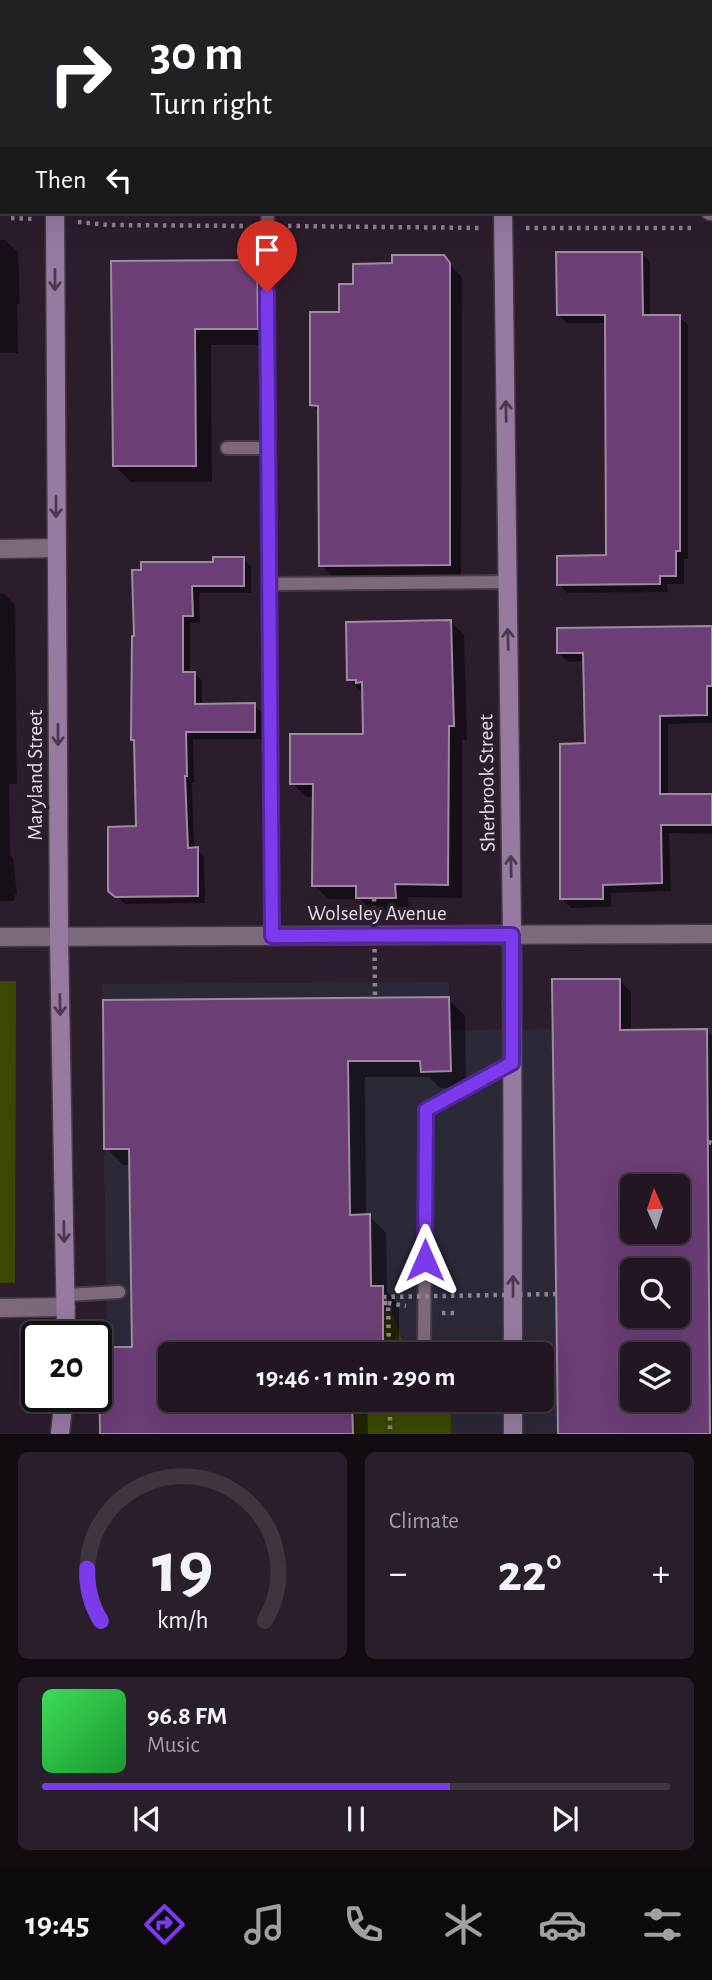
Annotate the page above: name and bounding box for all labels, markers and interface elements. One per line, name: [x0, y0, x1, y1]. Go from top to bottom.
icon: right: [35, 28, 126, 119]
text: 30 m: [150, 30, 244, 79]
text: Turn right: [150, 88, 272, 120]
icon: left: [100, 161, 138, 199]
text: Then: [35, 167, 86, 193]
pin: [237, 220, 297, 292]
icon: arrive: [248, 231, 286, 269]
one-way arrow: [48, 268, 62, 291]
one-way arrow: [499, 400, 512, 423]
one-way arrow: [49, 496, 63, 519]
one-way arrow: [501, 628, 515, 651]
street label: Maryland Street: [25, 709, 46, 841]
street label: Sherbrook Street: [475, 714, 499, 852]
one-way arrow: [51, 723, 65, 746]
one-way arrow: [504, 855, 518, 878]
street label: Wolseley Avenue: [307, 903, 447, 924]
one-way arrow: [53, 993, 67, 1016]
north arrow: [620, 1174, 690, 1244]
map controls: [620, 1174, 690, 1412]
one-way arrow: [58, 1221, 71, 1244]
position arrow: [388, 1223, 462, 1297]
button: search: [620, 1258, 690, 1328]
one-way arrow: [506, 1275, 519, 1298]
speed limit sign: 20: [21, 1321, 112, 1412]
button: layers: [620, 1342, 690, 1412]
text: 19:46 · 1 min · 290 m: [256, 1364, 456, 1390]
text: Climate: [389, 1510, 459, 1533]
text: 19: [152, 1534, 213, 1607]
text: 22°: [497, 1548, 562, 1600]
text: −: [389, 1555, 407, 1593]
text: +: [652, 1555, 670, 1593]
text: km/h: [157, 1608, 208, 1633]
text: 96.8 FM: [147, 1703, 227, 1729]
text: Music: [147, 1734, 199, 1757]
icon: previous: [128, 1800, 166, 1838]
icon: pause: [337, 1800, 375, 1838]
icon: next: [546, 1800, 584, 1838]
icon: directions: [140, 1900, 189, 1949]
icon: music: [240, 1900, 289, 1949]
icon: phone: [339, 1900, 388, 1949]
icon: climate: [439, 1900, 488, 1949]
icon: car: [538, 1900, 587, 1949]
icon: filters: [638, 1900, 687, 1949]
text: 19:45: [25, 1908, 90, 1940]

